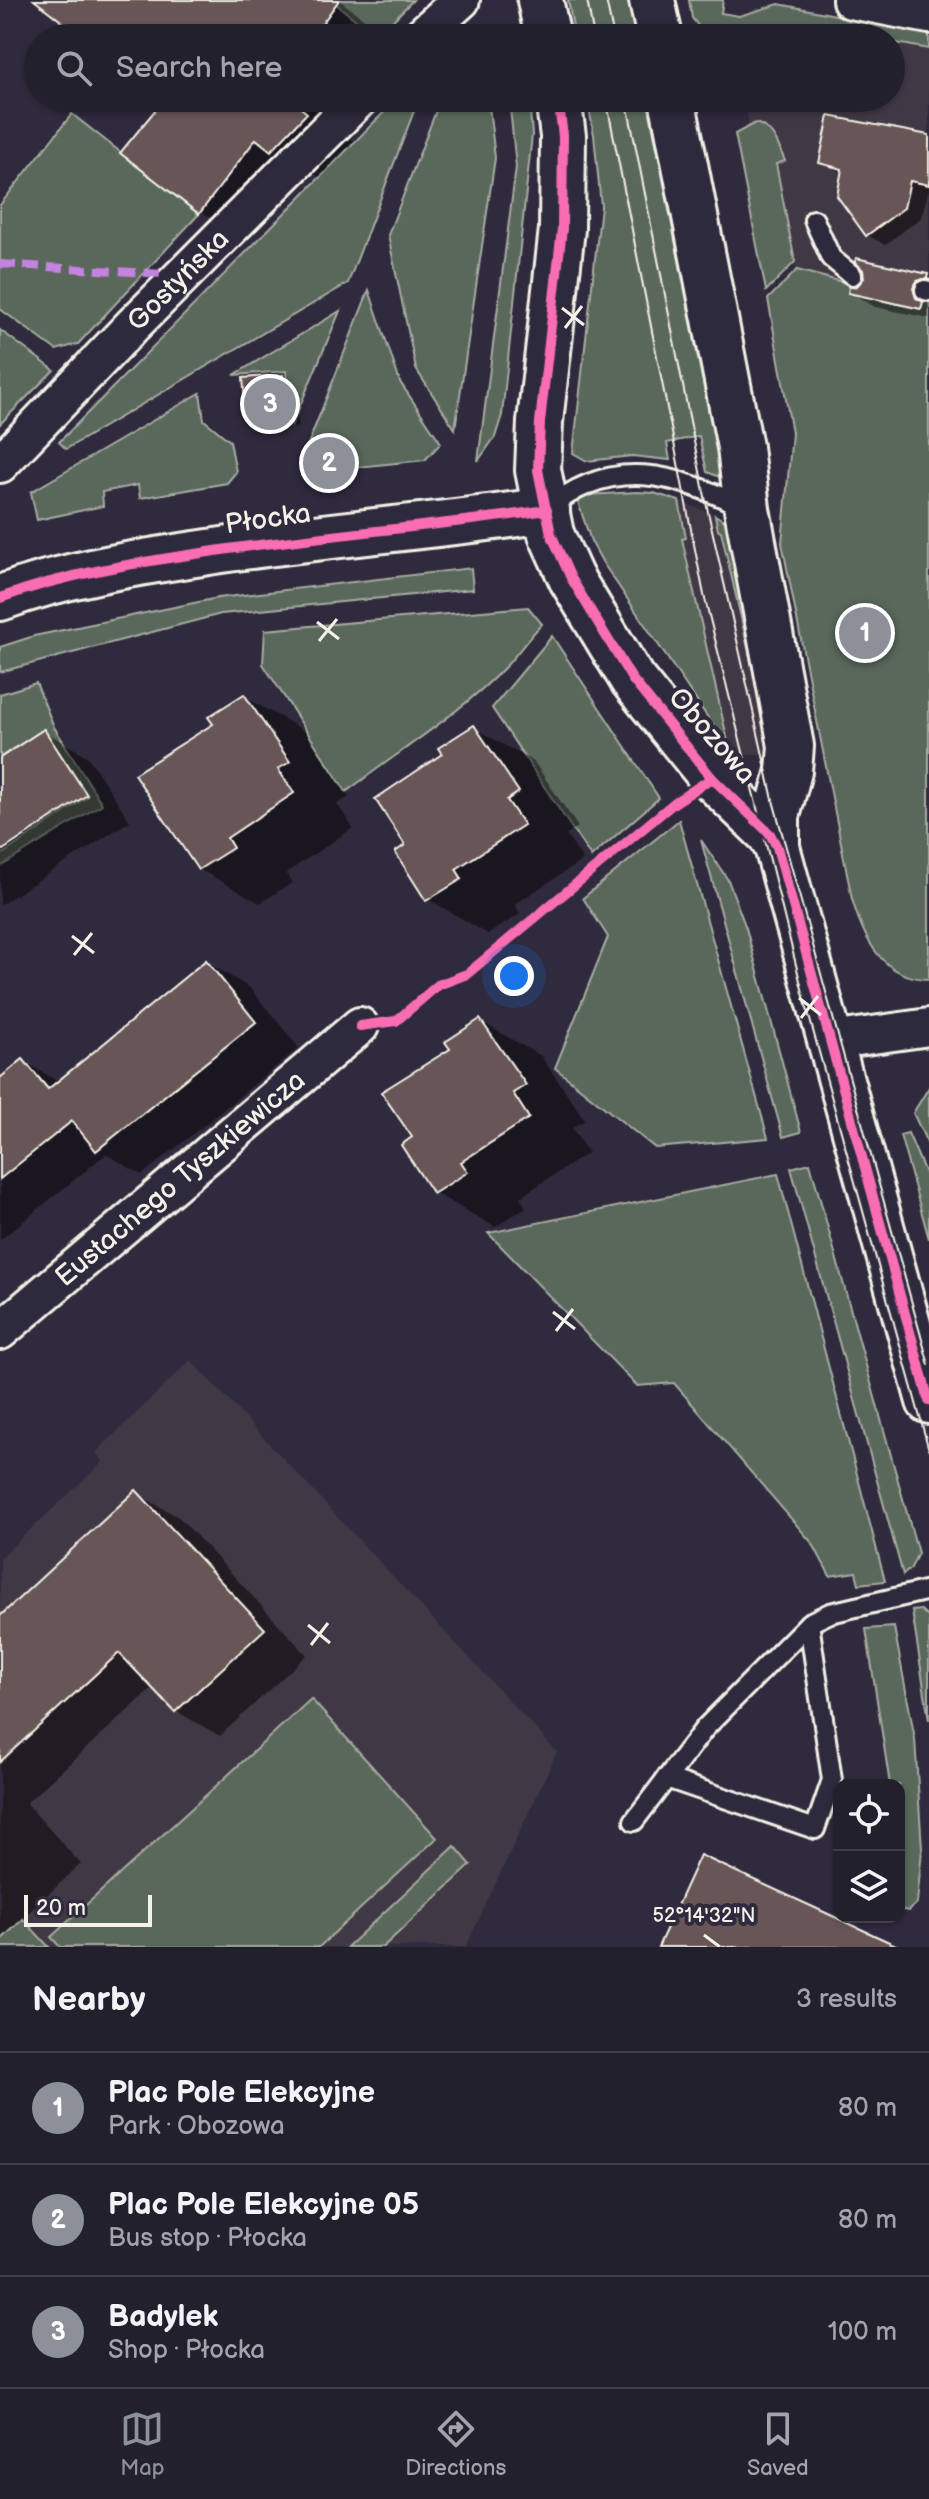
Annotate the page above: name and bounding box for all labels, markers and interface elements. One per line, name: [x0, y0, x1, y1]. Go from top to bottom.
search box: [24, 24, 905, 112]
icon: search: [52, 46, 96, 90]
text: Search here: [116, 50, 282, 86]
street label: Gostyńska: [120, 222, 236, 338]
pin: 3: [244, 374, 296, 434]
pin: 2: [303, 433, 355, 493]
street label: Płocka: [223, 497, 313, 541]
pin: 1: [839, 603, 891, 663]
street label: Obozowa: [661, 681, 763, 791]
your location: [494, 956, 534, 996]
street label: Eustachego Tyszkiewicza: [49, 1063, 312, 1293]
map controls: [833, 1779, 905, 1923]
button: locate: [833, 1779, 905, 1851]
button: layers: [833, 1851, 905, 1923]
scale bar: [24, 1891, 152, 1927]
text: 20 m: [36, 1895, 86, 1922]
text: 52°14'32"N: [653, 1904, 755, 1928]
text: Nearby: [32, 1979, 146, 2020]
text: 3 results: [796, 1984, 897, 2015]
text: Plac Pole Elekcyjne: [108, 2075, 375, 2111]
text: 1: [53, 2093, 63, 2124]
text: 80 m: [838, 2093, 897, 2124]
text: Park · Obozowa: [108, 2111, 285, 2142]
text: Plac Pole Elekcyjne 05: [108, 2187, 419, 2223]
text: 2: [50, 2205, 66, 2236]
text: 80 m: [838, 2205, 897, 2236]
text: Bus stop · Płocka: [108, 2223, 307, 2254]
text: Badylek: [108, 2299, 218, 2335]
text: 3: [50, 2317, 66, 2348]
text: 100 m: [828, 2317, 897, 2348]
text: Shop · Płocka: [108, 2335, 265, 2366]
tab: Map: [120, 2407, 165, 2482]
tab: Directions: [405, 2407, 506, 2482]
tab: Saved: [747, 2407, 809, 2482]

